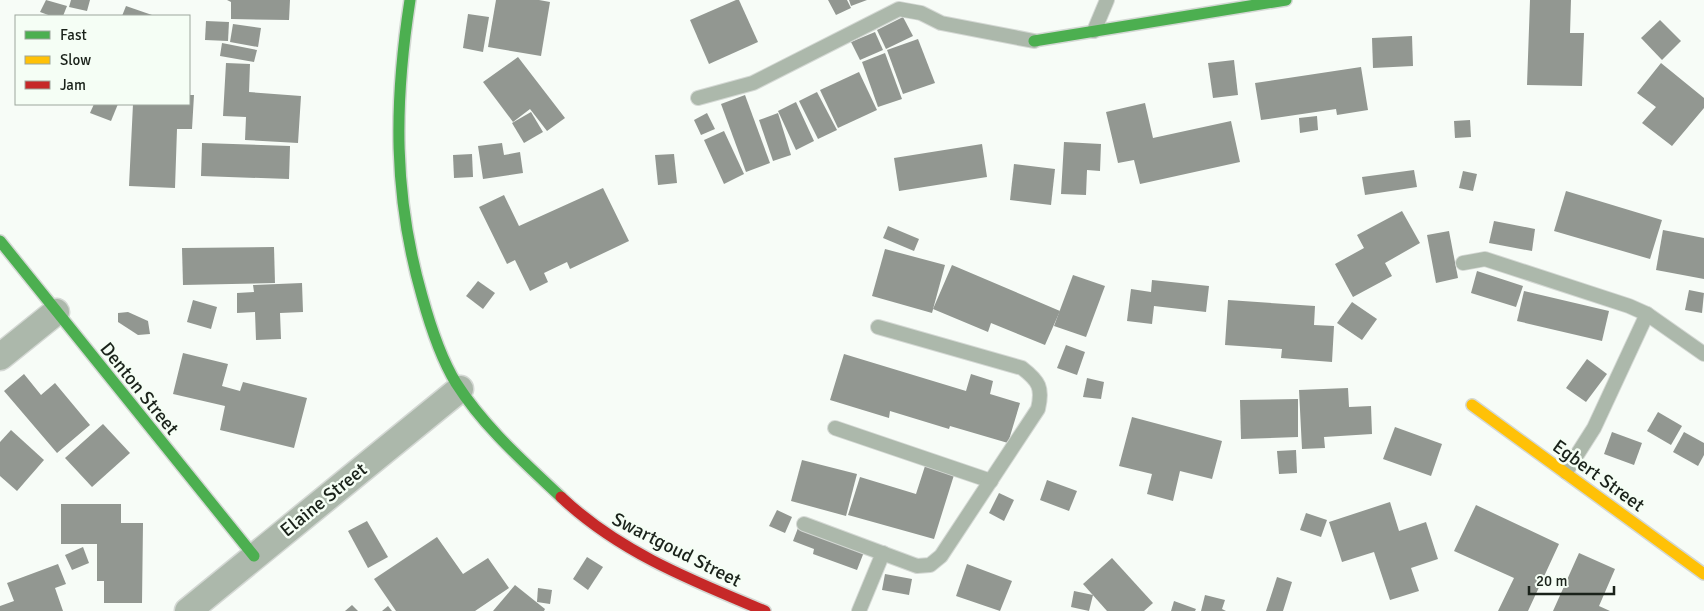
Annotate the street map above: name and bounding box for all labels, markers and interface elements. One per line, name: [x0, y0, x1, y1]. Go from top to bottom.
legend: [15, 15, 190, 105]
text: Fast: [60, 26, 87, 44]
text: Slow: [60, 51, 91, 69]
text: Jam: [60, 76, 86, 94]
street label: Denton Street: [94, 337, 184, 440]
street label: Egbert Street: [1548, 434, 1649, 517]
street label: Elaine Street: [275, 457, 372, 542]
street label: Swartgoud Street: [608, 507, 745, 593]
scale bar: [1529, 564, 1614, 596]
text: 20 m: [1536, 572, 1567, 590]

